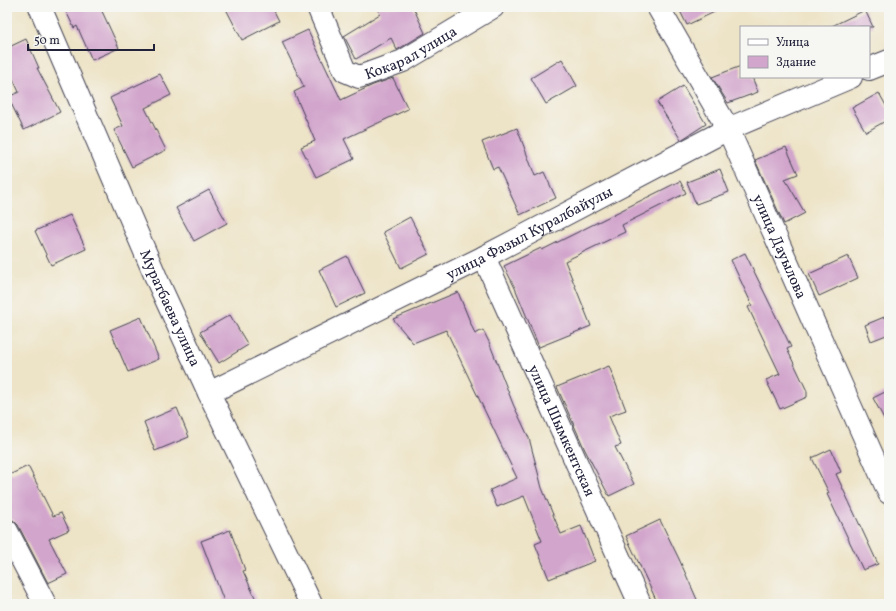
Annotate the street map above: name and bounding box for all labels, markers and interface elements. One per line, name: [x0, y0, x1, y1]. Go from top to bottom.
street label: Кокарал улица: [362, 22, 462, 86]
scale bar: [28, 26, 154, 52]
legend: [740, 26, 870, 78]
text: 50 m: [34, 33, 60, 49]
text: Улица: [776, 35, 809, 51]
text: Здание: [776, 55, 816, 71]
street label: улица Фазыл Куралбайулы: [443, 182, 617, 286]
street label: улица Дауылова: [746, 191, 811, 303]
street label: Муратбаева улица: [133, 247, 205, 371]
street label: улица Шымкентская: [522, 362, 599, 500]

